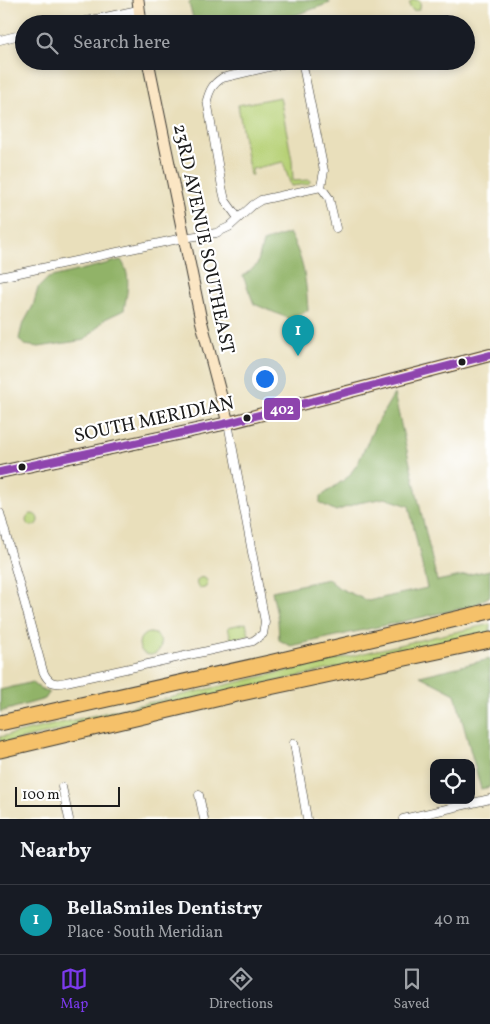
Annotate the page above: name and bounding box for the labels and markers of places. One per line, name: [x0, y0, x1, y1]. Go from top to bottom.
pin: 1: [282, 315, 314, 356]
unlabelled marker: [457, 357, 467, 367]
unlabelled marker: [242, 413, 252, 423]
unlabelled marker: [17, 462, 27, 472]

